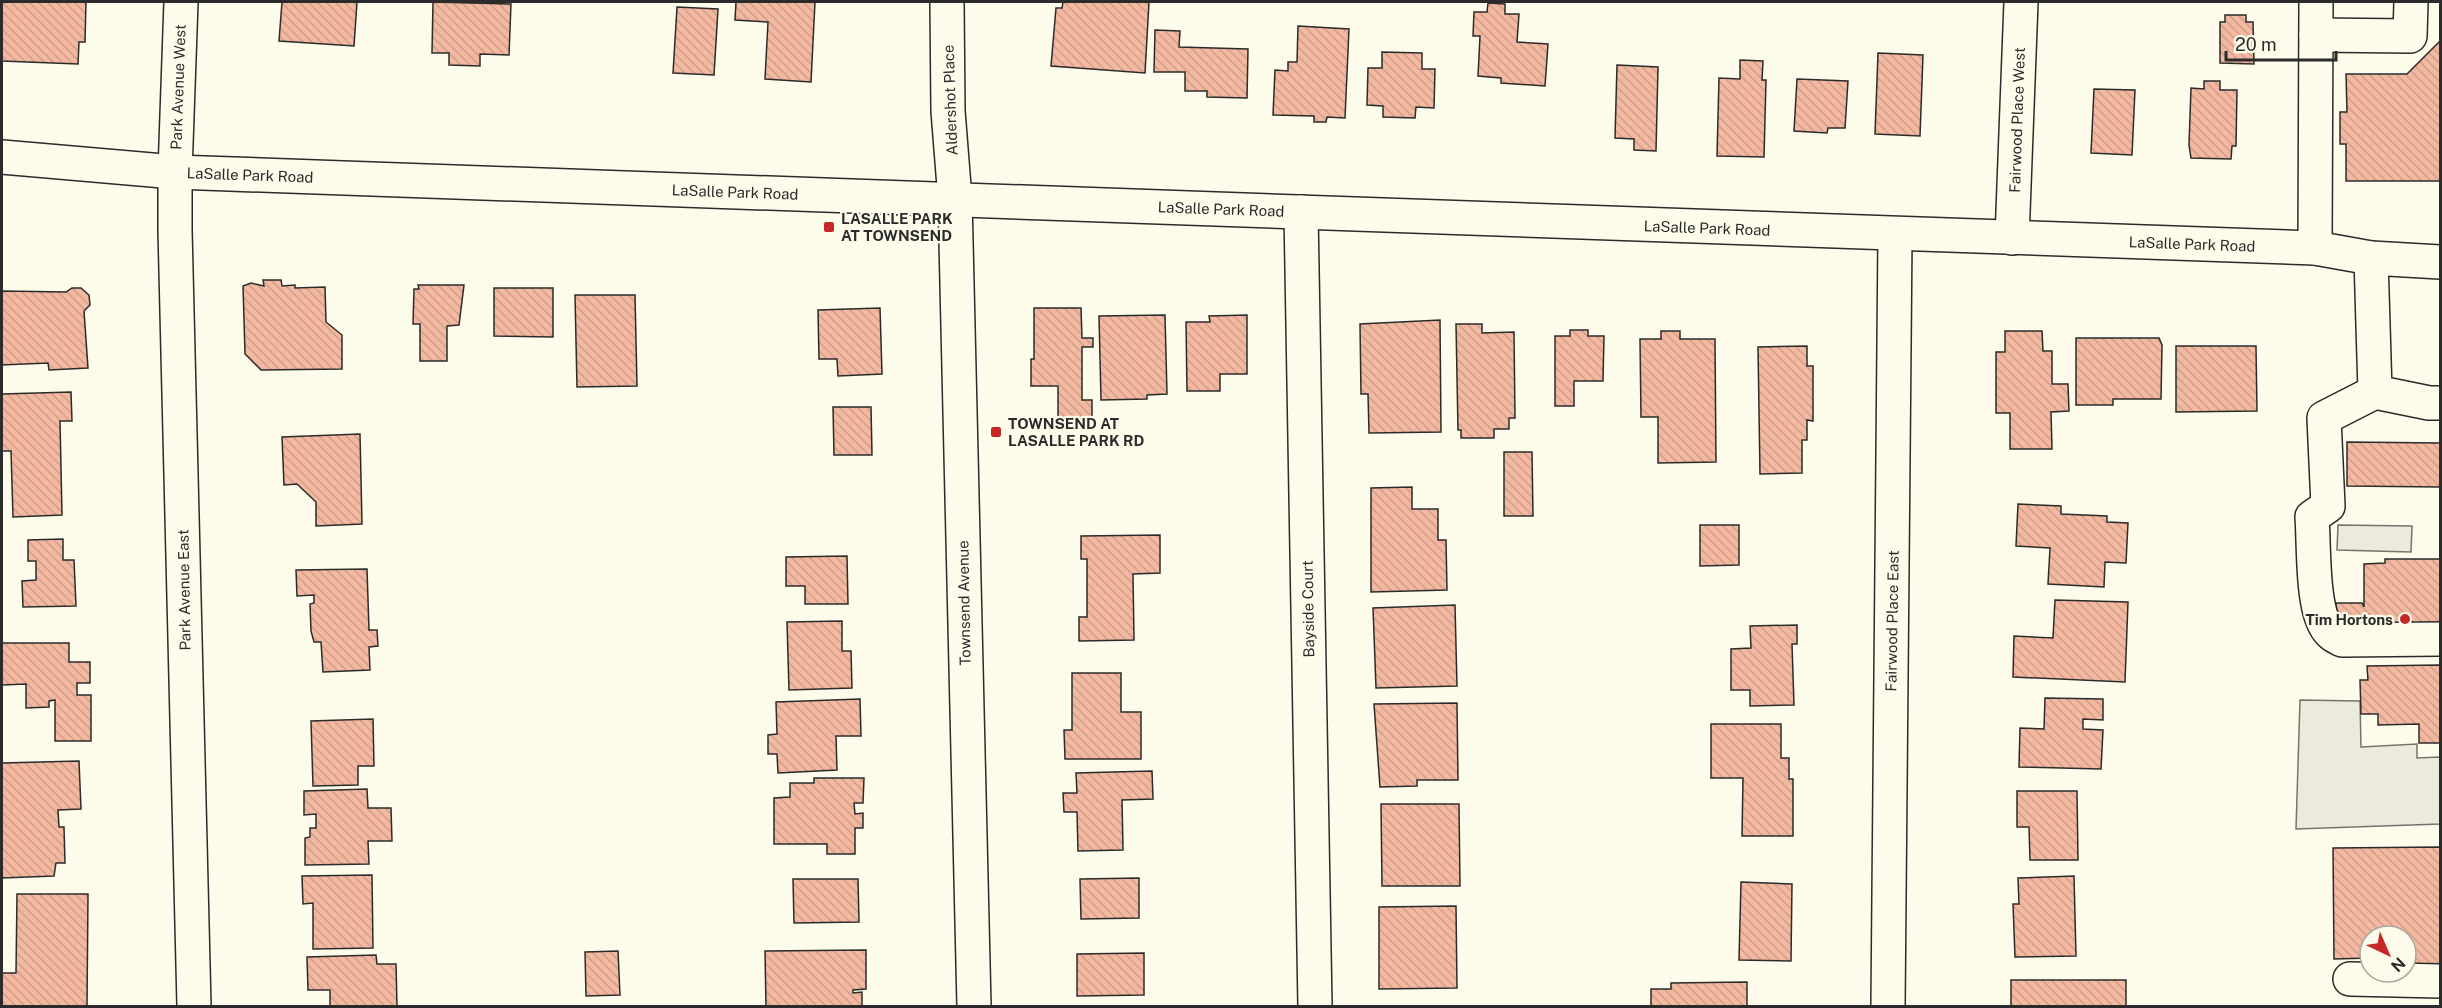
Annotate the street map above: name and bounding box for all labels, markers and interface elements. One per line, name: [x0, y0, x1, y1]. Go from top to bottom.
street label: Park Avenue West: [167, 24, 189, 150]
scale bar: [2226, 24, 2336, 62]
text: 20 m: [2235, 34, 2277, 55]
street label: Aldershot Place: [940, 44, 960, 156]
street label: Fairwood Place West: [2006, 47, 2028, 193]
street label: LaSalle Park Road: [186, 164, 314, 186]
street label: LaSalle Park Road: [671, 181, 799, 203]
street label: LaSalle Park Road: [1157, 198, 1285, 220]
place label: LASALLE PARK AT TOWNSEND: [841, 210, 953, 244]
street label: LaSalle Park Road: [1643, 217, 1771, 239]
marker: LASALLE PARK AT TOWNSEND: [822, 220, 836, 234]
street label: LaSalle Park Road: [2128, 233, 2256, 255]
place label: TOWNSEND AT LASALLE PARK RD: [1008, 415, 1145, 449]
marker: TOWNSEND AT LASALLE PARK RD: [989, 425, 1003, 439]
street label: Park Avenue East: [174, 529, 194, 651]
street label: Townsend Avenue: [954, 540, 974, 666]
street label: Fairwood Place East: [1882, 550, 1902, 692]
street label: Bayside Court: [1299, 560, 1317, 658]
place label: Tim Hortons: [2305, 611, 2393, 628]
marker: Tim Hortons: [2398, 612, 2412, 626]
north arrow: [2358, 924, 2418, 984]
text: N: [2387, 953, 2409, 976]

